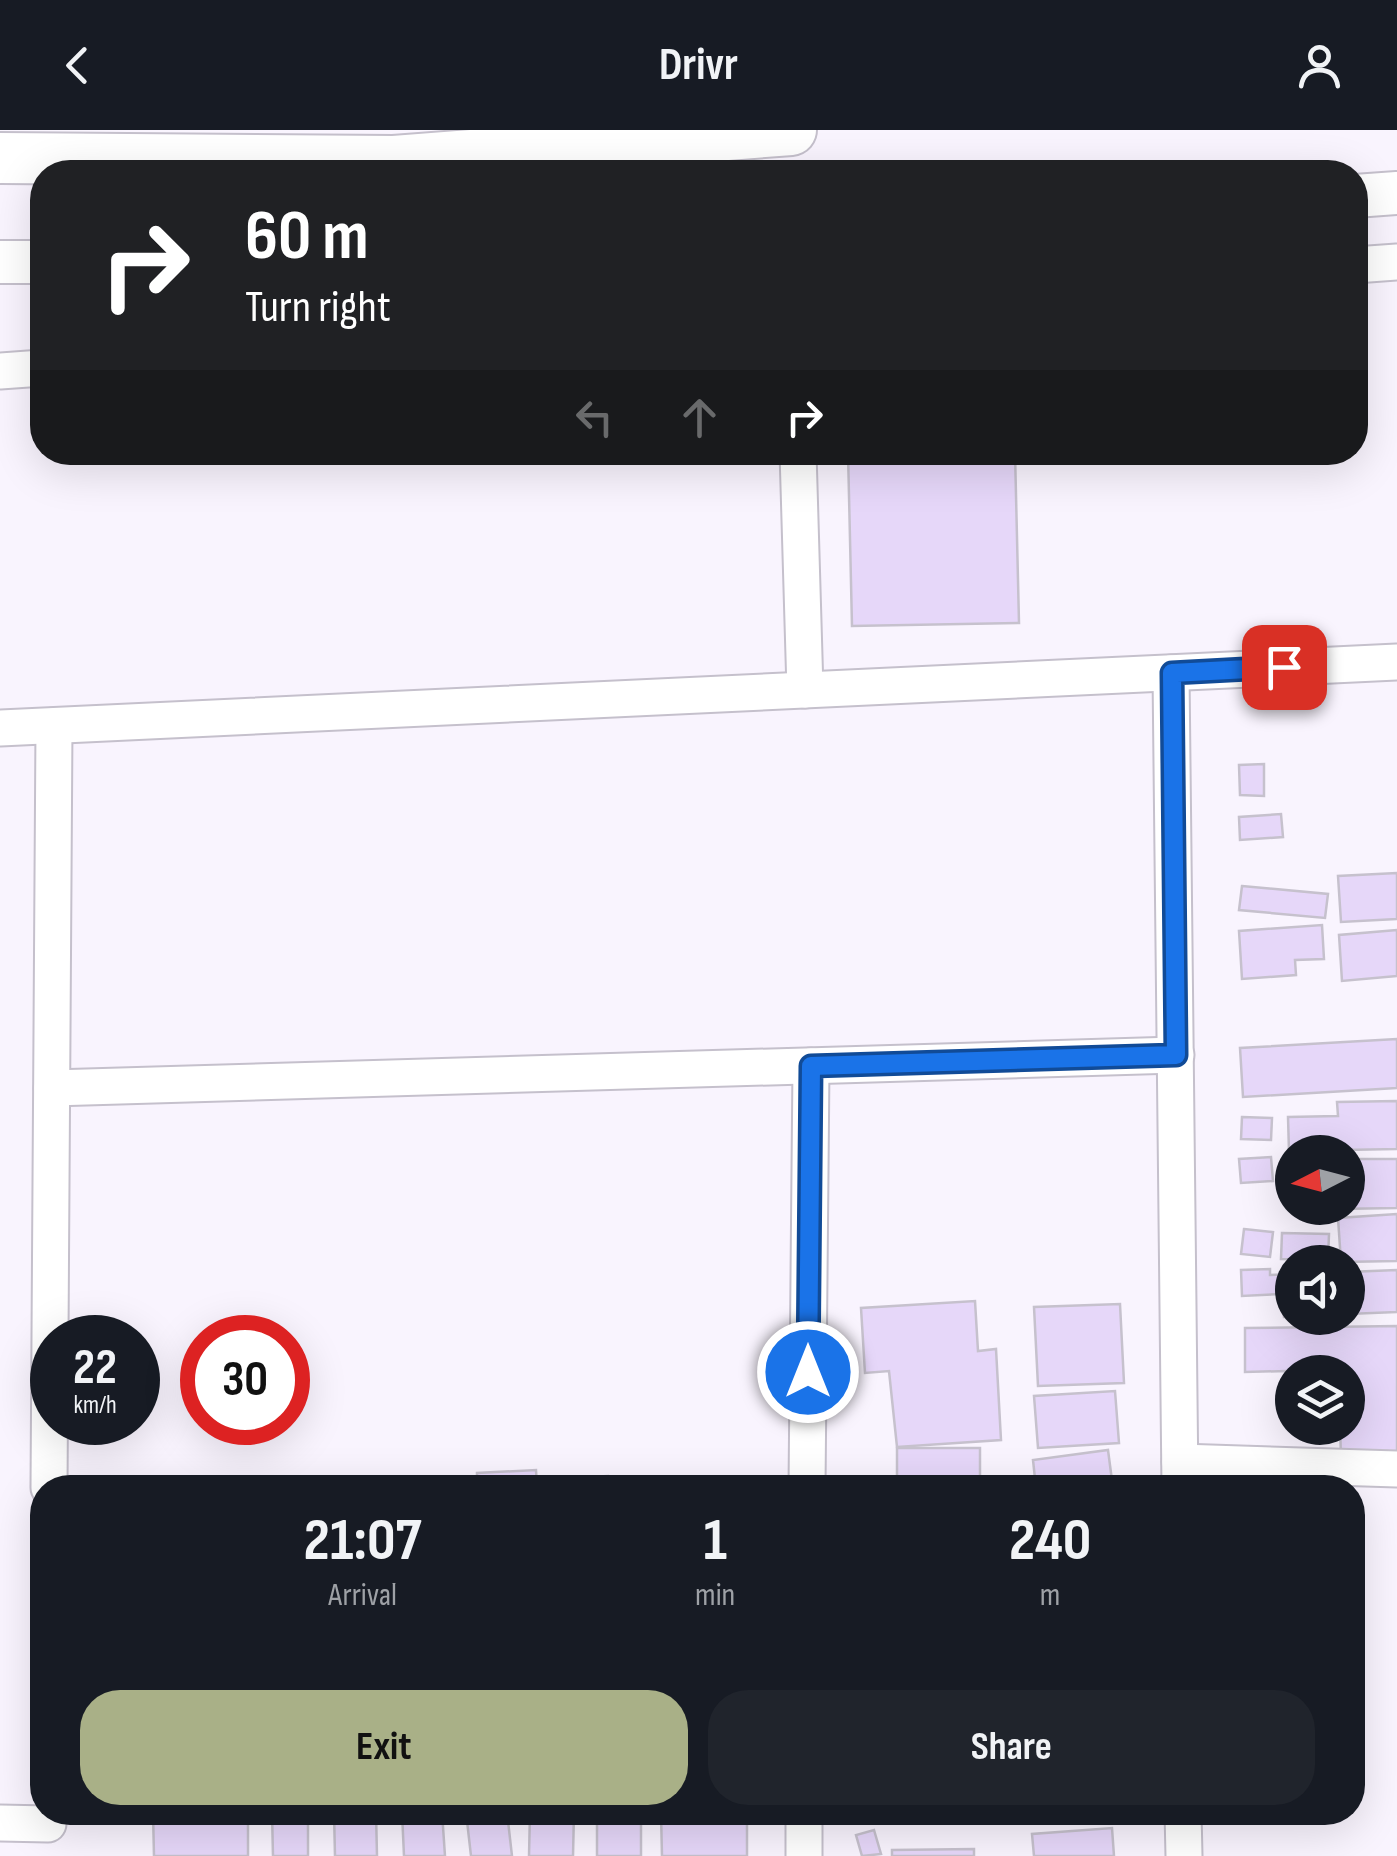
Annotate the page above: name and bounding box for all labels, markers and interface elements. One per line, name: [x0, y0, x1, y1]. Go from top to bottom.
icon: back: [50, 38, 105, 93]
text: Drivr: [659, 38, 738, 93]
icon: person: [1292, 38, 1347, 93]
text: 60 m: [245, 195, 369, 279]
icon: right: [80, 200, 210, 330]
text: Turn right: [245, 280, 391, 335]
icon: left: [567, 390, 622, 445]
icon: ahead: [672, 390, 727, 445]
icon: right: [777, 390, 832, 445]
pin: [1242, 625, 1327, 710]
icon: arrive: [1257, 640, 1312, 695]
north arrow: [1275, 1135, 1365, 1225]
map controls: [1275, 1135, 1365, 1445]
button: sound: [1275, 1245, 1365, 1335]
speed limit sign: 30: [180, 1315, 310, 1445]
position arrow: [756, 1320, 860, 1424]
text: 22: [73, 1338, 117, 1398]
button: layers: [1275, 1355, 1365, 1445]
text: km/h: [73, 1390, 117, 1421]
text: 21:07: [304, 1505, 422, 1577]
text: 1: [703, 1505, 727, 1577]
text: 240: [1009, 1505, 1091, 1577]
text: Arrival: [328, 1576, 397, 1615]
text: min: [695, 1576, 735, 1615]
text: m: [1040, 1576, 1060, 1615]
button: Exit: [80, 1690, 688, 1805]
button: Share: [708, 1690, 1315, 1805]

